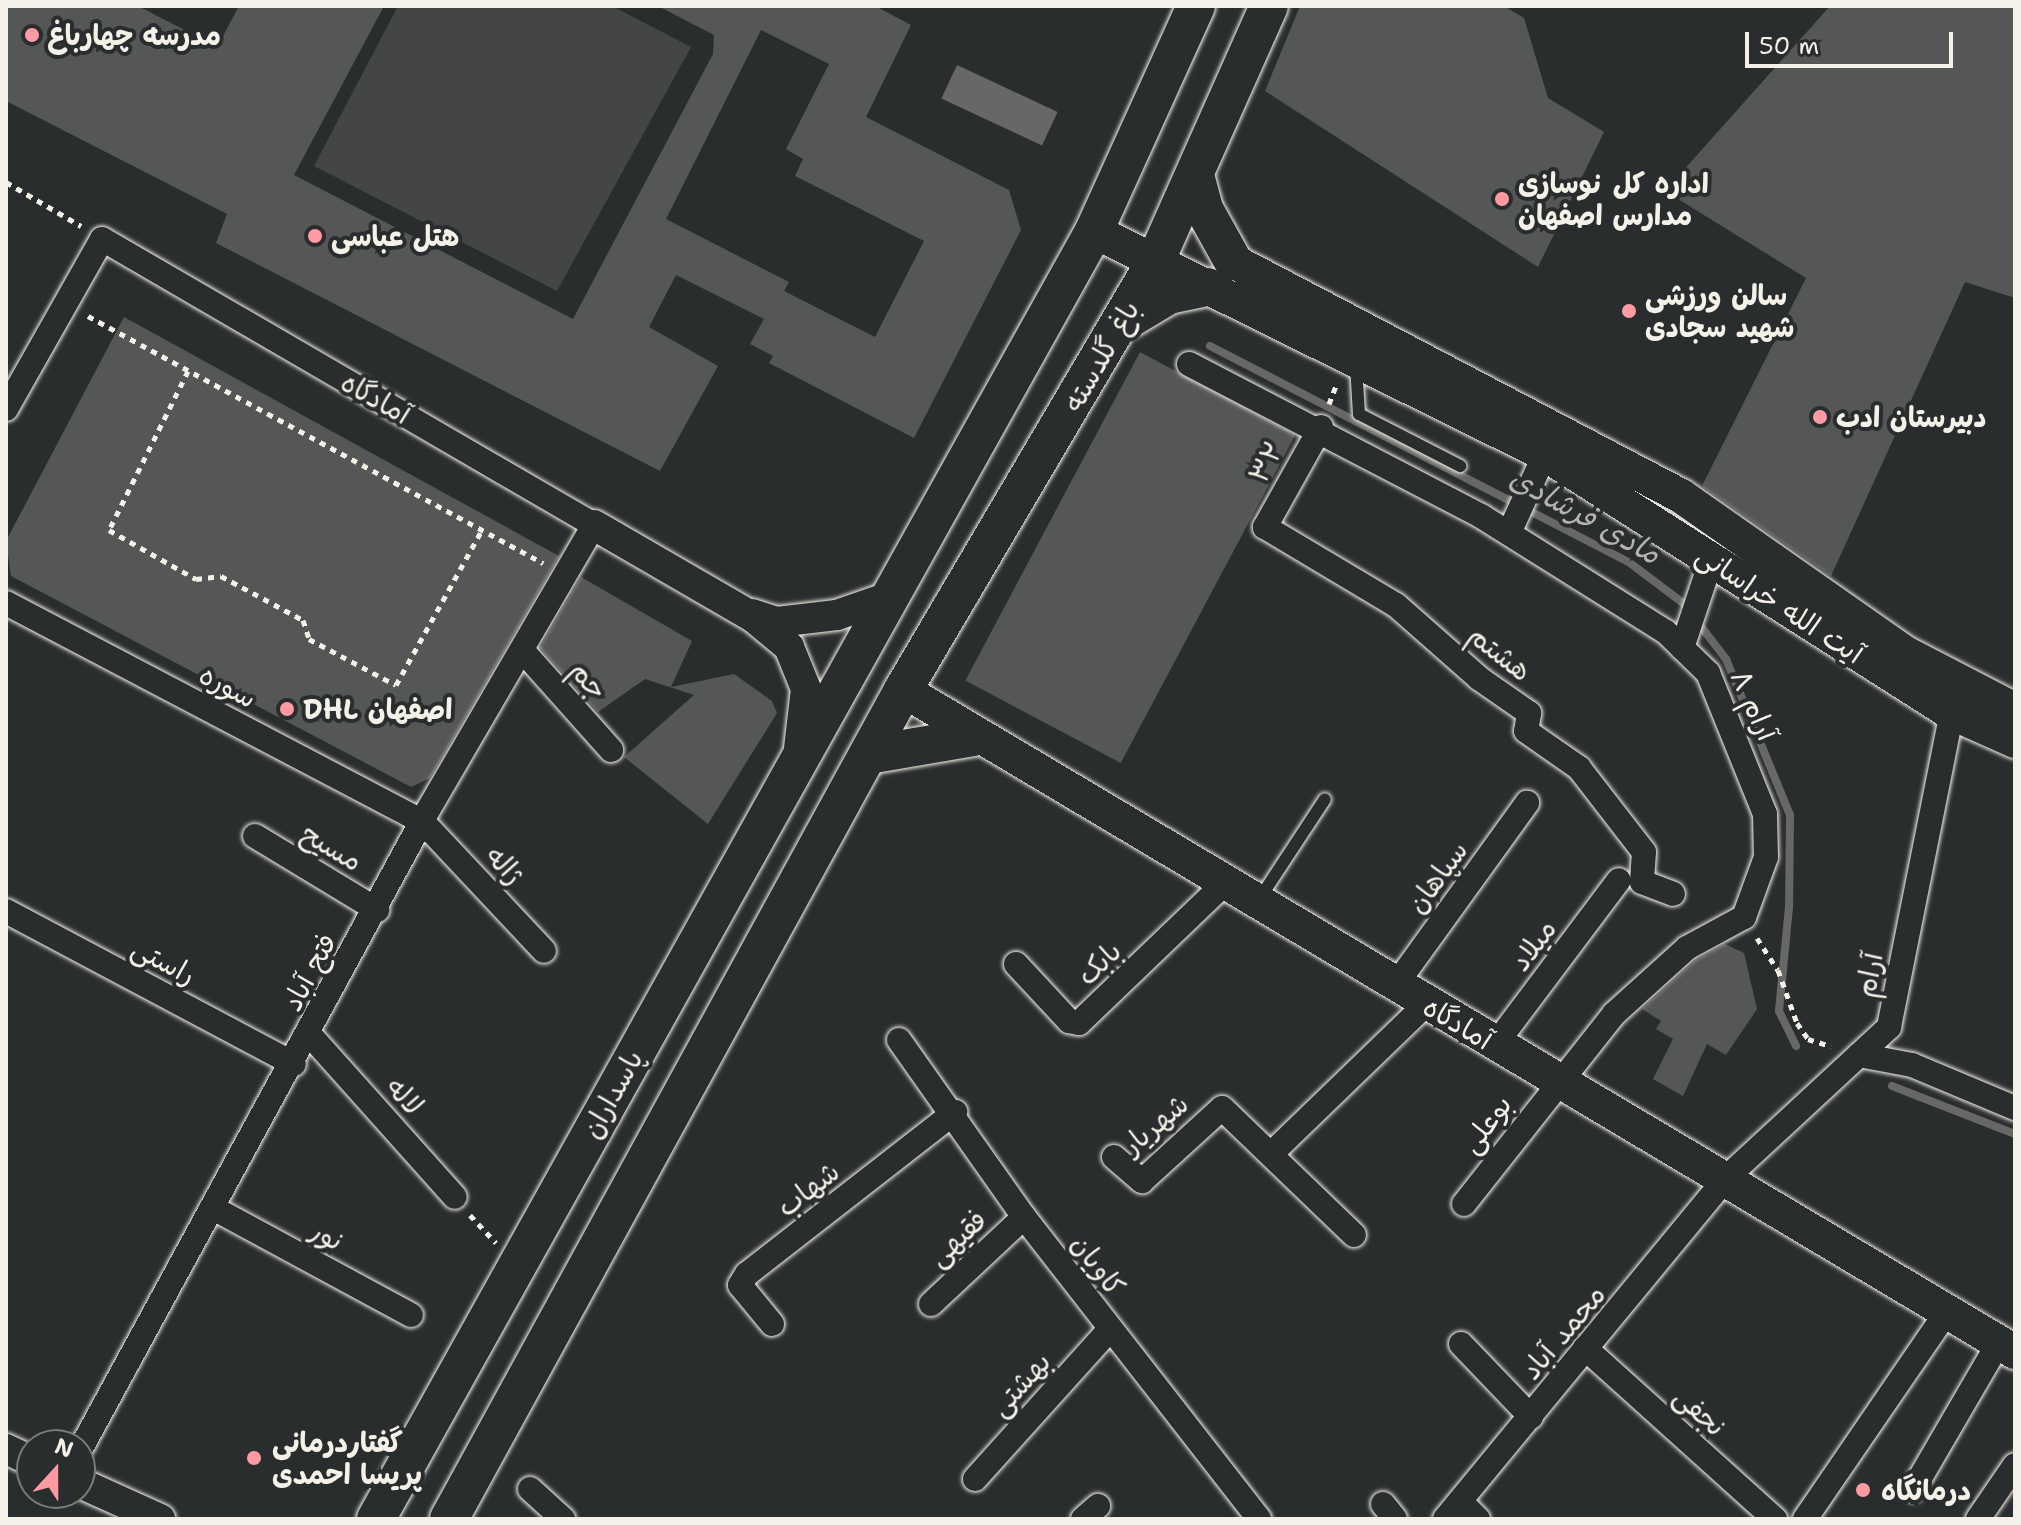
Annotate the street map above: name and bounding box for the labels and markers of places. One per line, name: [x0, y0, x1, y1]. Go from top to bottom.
place label: مدرسه چهارباغ: [48, 18, 221, 52]
marker: مدرسه چهارباغ: [23, 26, 41, 44]
place label: اداره کل نوسازی مدارس اصفهان: [1518, 166, 1709, 232]
marker: اداره کل نوسازی مدارس اصفهان: [1493, 190, 1511, 208]
place label: هتل عباسی: [331, 219, 459, 253]
marker: هتل عباسی: [306, 227, 324, 245]
place label: سالن ورزشی شهید سجادی: [1645, 278, 1794, 344]
marker: سالن ورزشی شهید سجادی: [1620, 302, 1638, 320]
place label: دبیرستان ادب: [1836, 400, 1987, 434]
marker: دبیرستان ادب: [1811, 408, 1829, 426]
place label: DHL اصفهان: [303, 692, 452, 726]
marker: DHL اصفهان: [278, 700, 296, 718]
place label: گفتاردرمانی پریسا احمدی: [272, 1425, 422, 1491]
marker: گفتاردرمانی پریسا احمدی: [243, 1447, 265, 1469]
place label: درمانگاه: [1881, 1473, 1971, 1507]
marker: درمانگاه: [1852, 1479, 1874, 1501]

